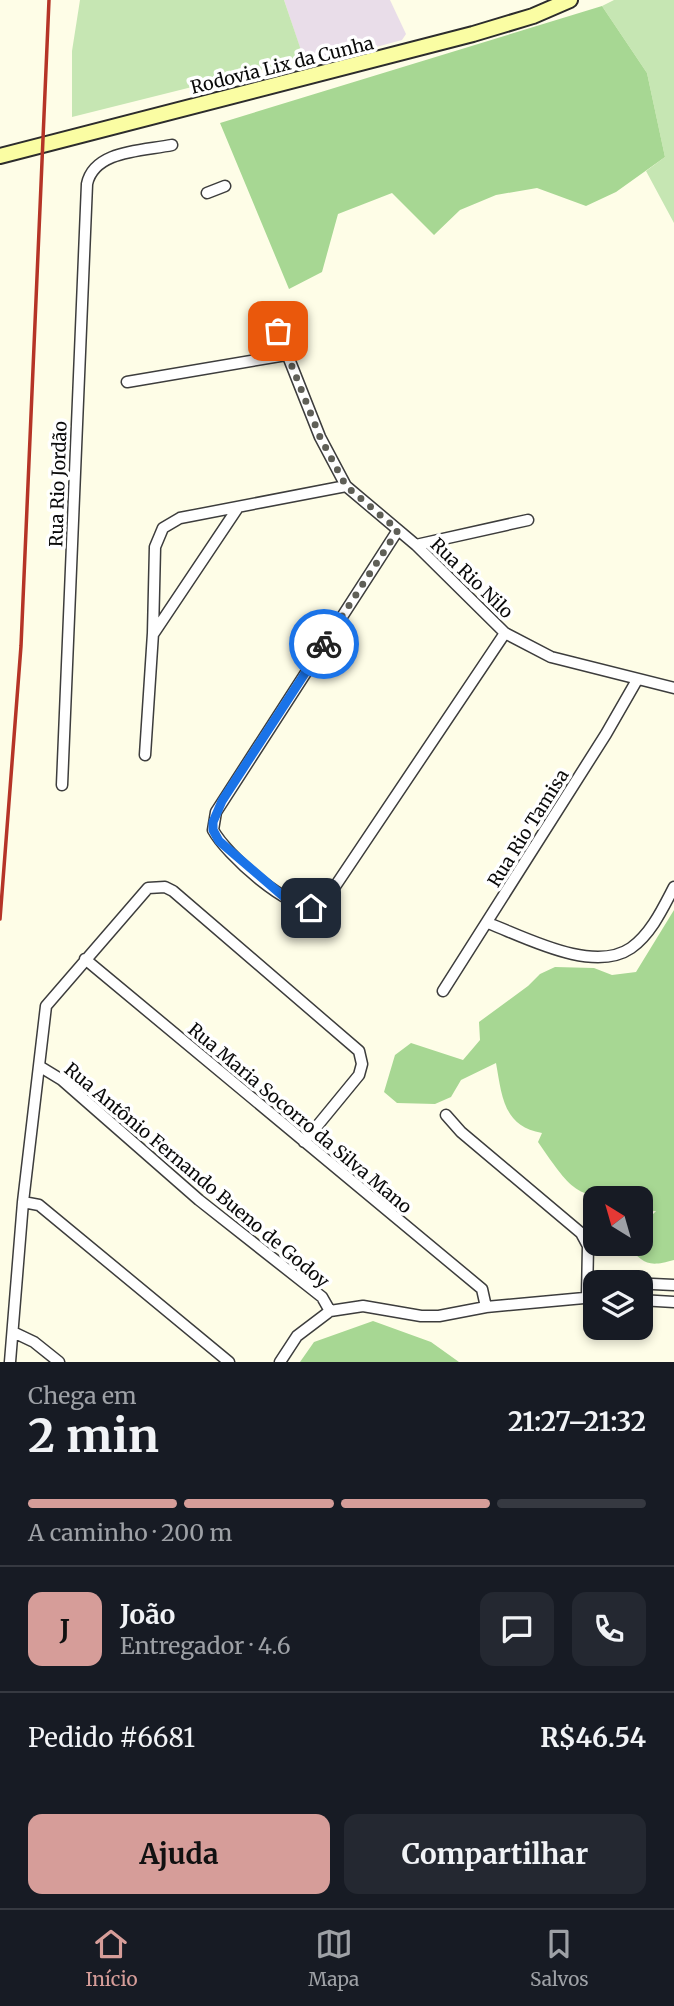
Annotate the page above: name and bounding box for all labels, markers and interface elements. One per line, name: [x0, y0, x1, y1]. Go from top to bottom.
street label: Rodovia Lix da Cunha: [188, 31, 376, 99]
pin: [248, 301, 308, 361]
icon: bag: [259, 312, 297, 350]
street label: Rua Rio Jordão: [44, 421, 72, 547]
street label: Rua Rio Nilo: [426, 533, 518, 623]
courier: [289, 609, 359, 679]
icon: bike: [305, 625, 343, 663]
street label: Rua Rio Tamisa: [483, 764, 574, 891]
pin: [281, 878, 341, 938]
icon: home: [292, 889, 330, 927]
street label: Rua Maria Socorro da Silva Mano: [183, 1018, 417, 1218]
street label: Rua Antônio Fernando Bueno de Godoy: [60, 1057, 334, 1293]
north arrow: [583, 1186, 653, 1256]
map controls: [583, 1186, 653, 1340]
button: layers: [583, 1270, 653, 1340]
text: Chega em: [28, 1381, 137, 1410]
text: 21:27–21:32: [508, 1405, 646, 1438]
text: 2 min: [28, 1407, 159, 1465]
text: A caminho · 200 m: [28, 1518, 232, 1547]
button: chat: [480, 1592, 554, 1666]
button: phone: [572, 1592, 646, 1666]
text: João: [120, 1598, 175, 1631]
text: J: [60, 1613, 70, 1646]
text: Entregador · 4.6: [120, 1631, 291, 1660]
text: Pedido #6681: [28, 1721, 195, 1754]
text: R$46.54: [540, 1721, 646, 1754]
button: Ajuda: [28, 1814, 330, 1894]
button: Compartilhar: [344, 1814, 646, 1894]
tab: Início: [85, 1925, 138, 1991]
tab: Mapa: [308, 1925, 359, 1991]
tab: Salvos: [530, 1925, 589, 1991]

